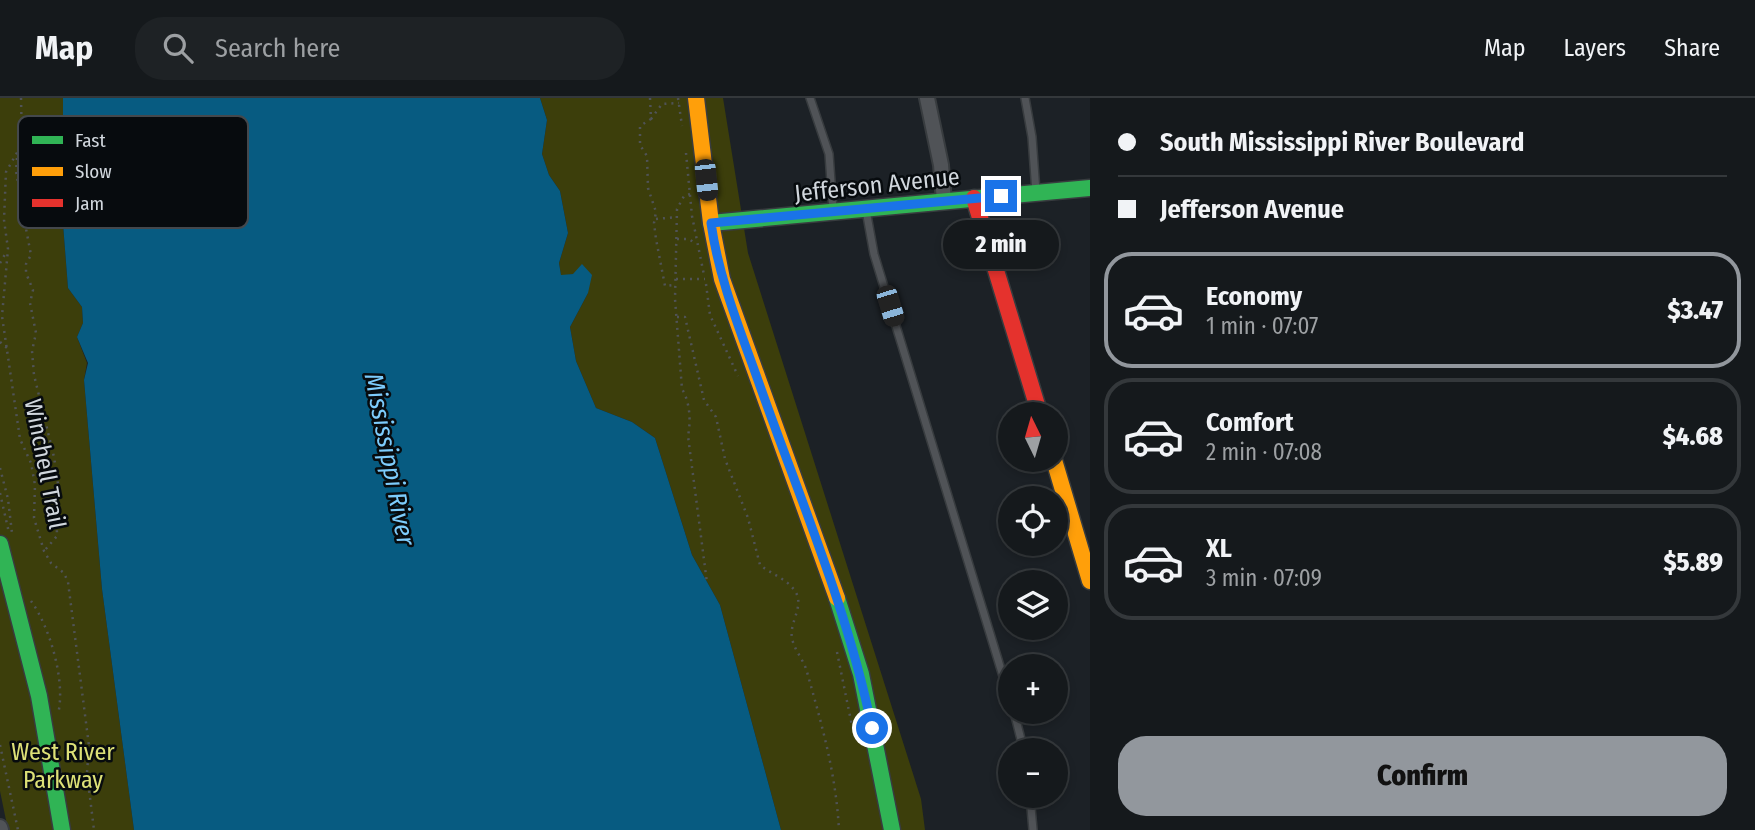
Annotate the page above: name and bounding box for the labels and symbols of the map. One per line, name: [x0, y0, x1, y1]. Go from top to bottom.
legend: [18, 116, 248, 228]
text: Fast: [75, 129, 106, 152]
car: [694, 158, 719, 202]
text: Slow: [75, 160, 112, 183]
street label: Jefferson Avenue: [793, 162, 961, 208]
route end: [985, 180, 1017, 212]
text: Jam: [75, 192, 104, 215]
callout: 2 min: [943, 220, 1059, 270]
car: [874, 283, 907, 329]
water label: Mississippi River: [358, 370, 422, 549]
street label: Winchell Trail: [19, 397, 71, 531]
north arrow: [998, 402, 1068, 472]
route start: [856, 712, 888, 744]
park label: West River Parkway: [11, 738, 115, 794]

